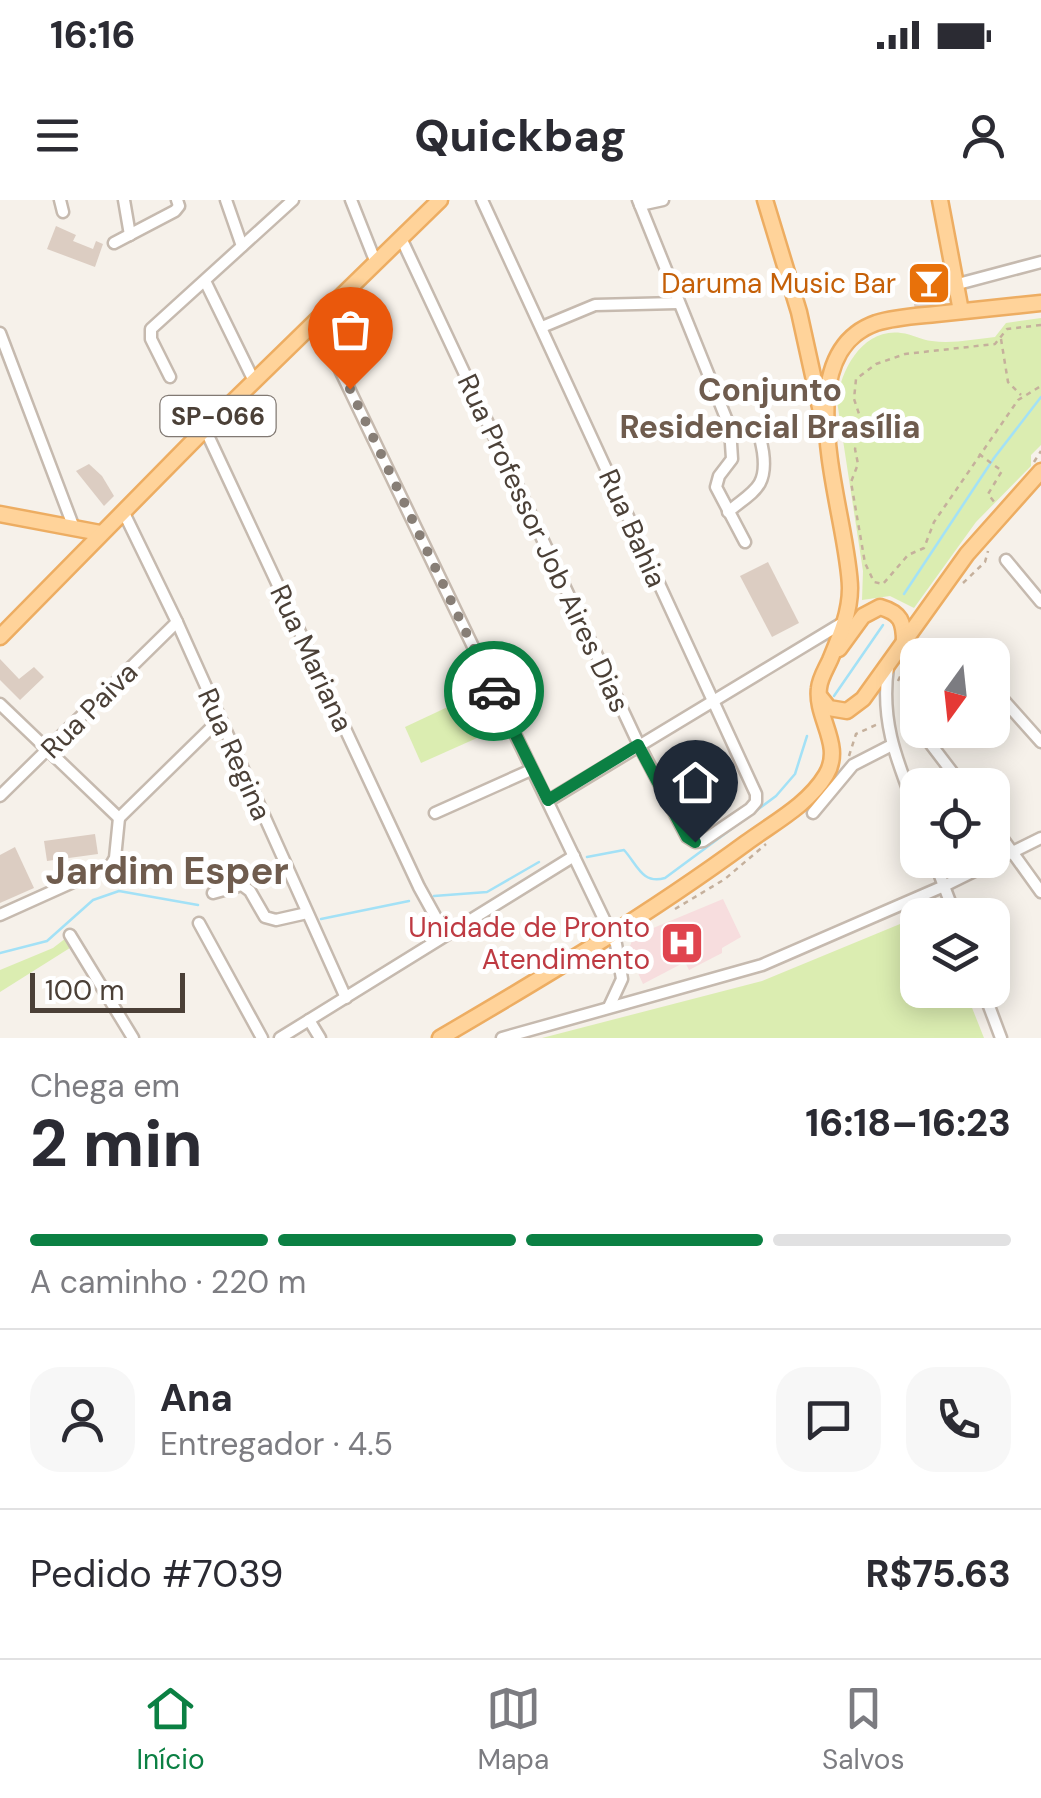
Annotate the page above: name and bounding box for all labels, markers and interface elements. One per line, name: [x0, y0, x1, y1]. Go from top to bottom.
text: 16:16: [50, 10, 136, 60]
text: Quickbag: [414, 106, 627, 165]
icon: menu: [30, 108, 85, 163]
icon: person: [956, 108, 1011, 163]
bar icon: Daruma Music Bar: [906, 260, 952, 306]
place label: Daruma Music Bar: [661, 265, 896, 302]
pin: [308, 287, 393, 390]
icon: bag: [323, 302, 378, 357]
street label: Rua Professor Job Aires Dias: [449, 368, 638, 718]
district label: Conjunto Residencial Brasília: [619, 369, 921, 448]
road number: SP-066: [160, 396, 276, 436]
street label: Rua Bahia: [590, 463, 675, 593]
street label: Rua Mariana: [261, 579, 362, 738]
north arrow: [900, 638, 1010, 748]
map controls: [900, 638, 1010, 1008]
courier: [444, 641, 544, 741]
street label: Rua Paiva: [33, 654, 146, 767]
icon: car: [467, 664, 522, 719]
street label: Rua Regina: [189, 682, 280, 826]
pin: [653, 740, 738, 843]
icon: home: [668, 755, 723, 810]
button: locate: [900, 768, 1010, 878]
district label: Jardim Esper: [45, 846, 289, 896]
button: layers: [900, 898, 1010, 1008]
place label: Unidade de Pronto Atendimento: [408, 909, 650, 978]
hospital icon: Unidade de Pronto Atendimento: [659, 920, 705, 966]
scale bar: [30, 968, 185, 1013]
text: 100 m: [45, 972, 124, 1009]
text: Chega em: [30, 1065, 180, 1107]
text: 16:18–16:23: [805, 1098, 1011, 1148]
text: 2 min: [30, 1102, 203, 1186]
text: A caminho · 220 m: [30, 1261, 306, 1303]
button: person: [30, 1367, 135, 1472]
button: chat: [776, 1367, 881, 1472]
button: phone: [906, 1367, 1011, 1472]
text: Ana: [160, 1373, 233, 1423]
text: Entregador · 4.5: [160, 1423, 393, 1465]
text: Pedido #7039: [30, 1549, 283, 1599]
text: R$75.63: [865, 1549, 1011, 1599]
tab: Início: [136, 1681, 205, 1778]
tab: Mapa: [478, 1681, 549, 1778]
tab: Salvos: [822, 1681, 905, 1778]

